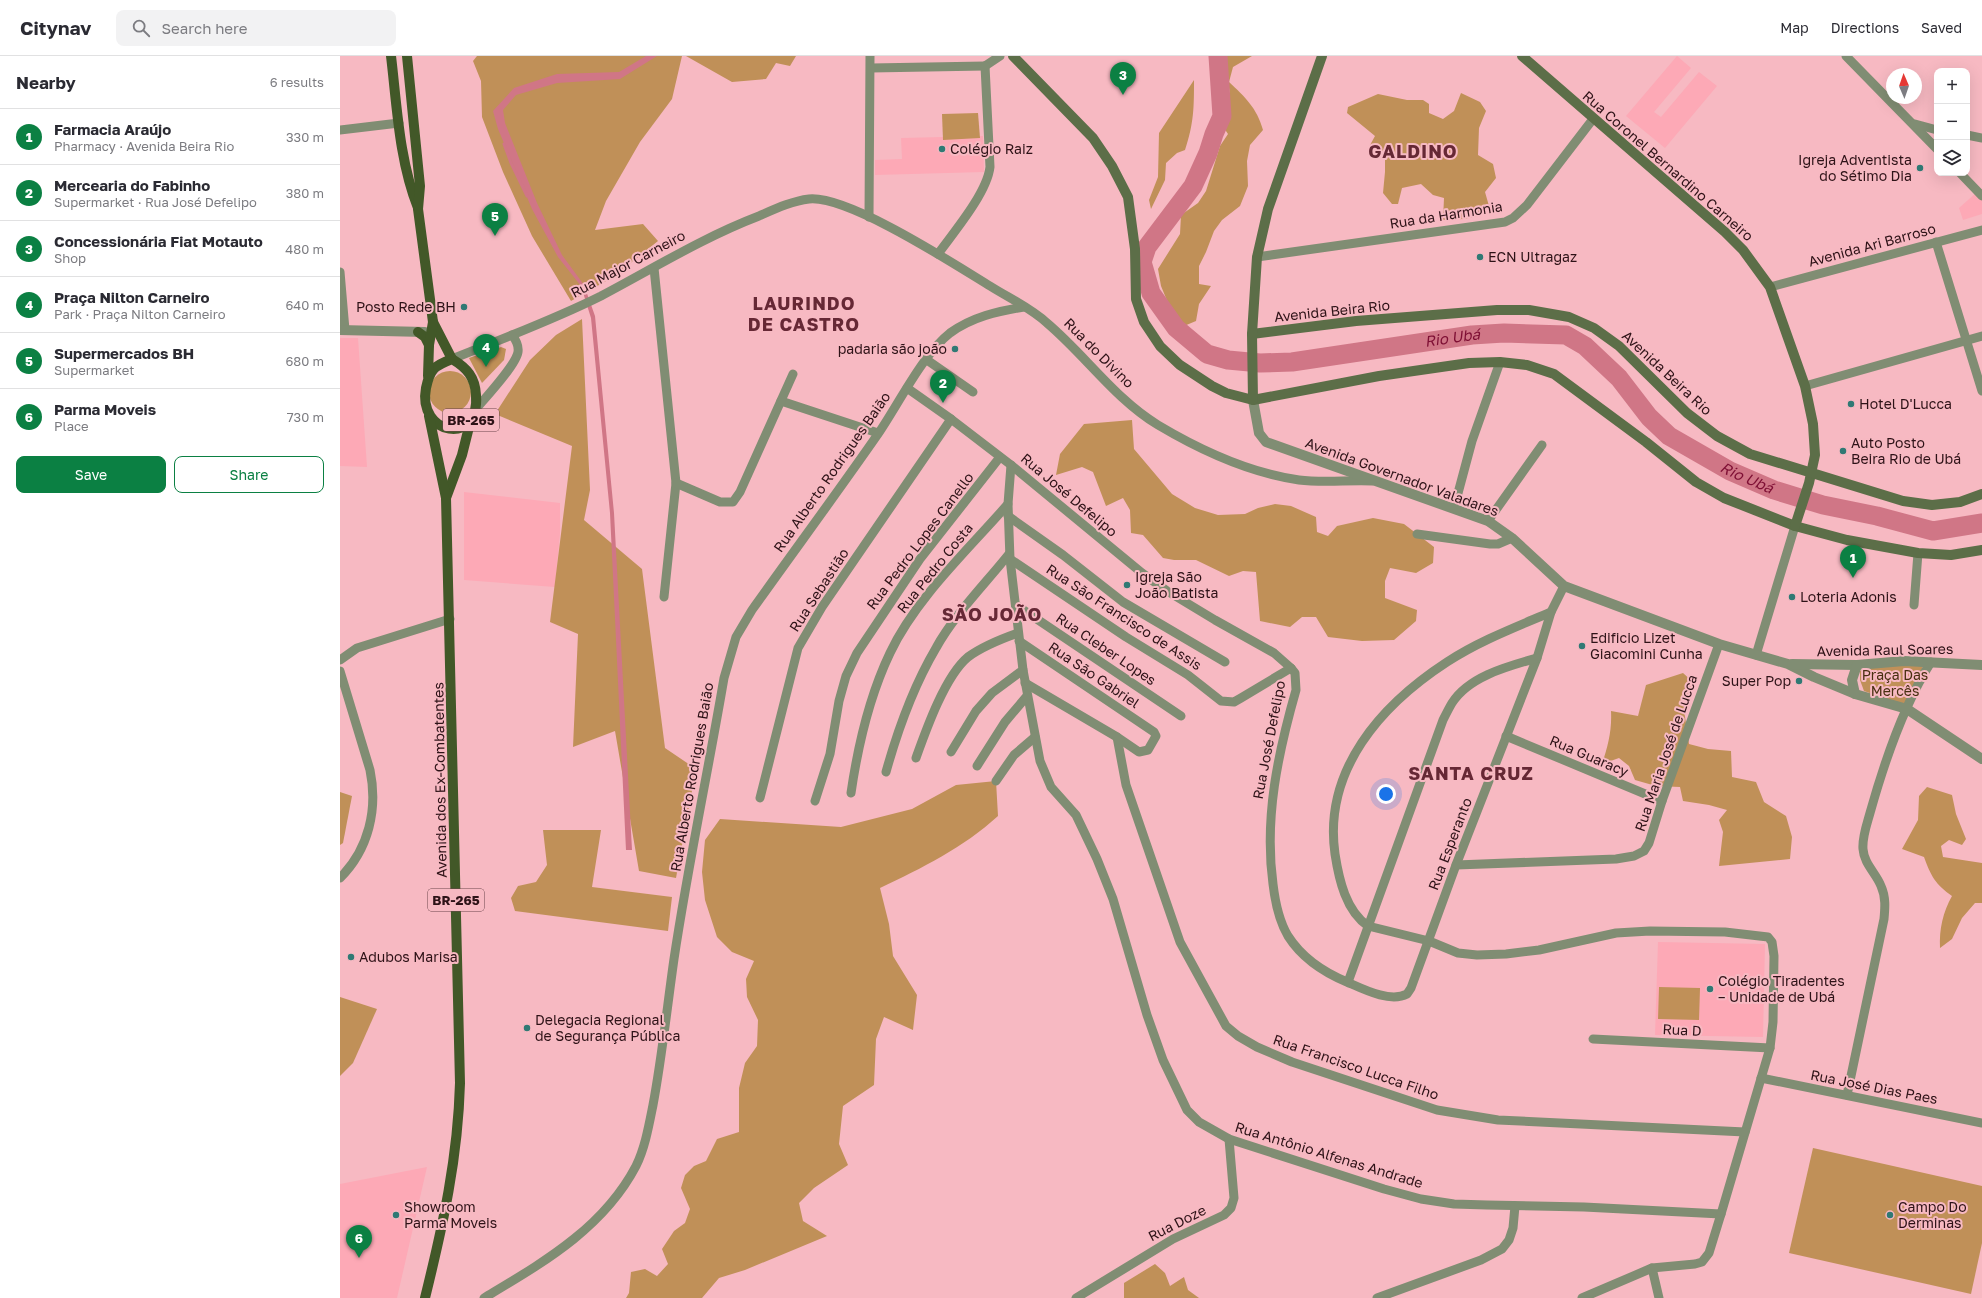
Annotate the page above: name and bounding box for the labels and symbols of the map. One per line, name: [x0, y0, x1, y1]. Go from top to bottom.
pin: 3: [1110, 62, 1136, 95]
north arrow: [1886, 68, 1922, 104]
street label: Rua Coronel Bernardino Carneiro: [1580, 87, 1757, 244]
place label: Colégio Raiz: [950, 140, 1033, 157]
district label: GALDINO: [1368, 140, 1458, 162]
marker: Colégio Raiz: [937, 144, 947, 154]
place label: Igreja Adventista do Sétimo Dia: [1798, 151, 1912, 184]
marker: Igreja Adventista do Sétimo Dia: [1915, 163, 1925, 173]
street label: Rua da Harmonia: [1388, 197, 1504, 232]
pin: 5: [482, 203, 508, 236]
street label: Avenida Ari Barroso: [1806, 219, 1937, 270]
street label: Rua Major Carneiro: [568, 226, 688, 301]
place label: ECN Ultragaz: [1488, 248, 1577, 265]
marker: ECN Ultragaz: [1475, 252, 1485, 262]
district label: LAURINDO DE CASTRO: [748, 292, 860, 335]
street label: Avenida Beira Rio: [1273, 296, 1391, 325]
place label: Posto Rede BH: [356, 298, 456, 315]
marker: Posto Rede BH: [459, 302, 469, 312]
street label: Rua do Divino: [1061, 314, 1138, 391]
water label: Rio Ubá: [1423, 324, 1482, 350]
street label: Avenida Beira Rio: [1619, 327, 1716, 418]
pin: 4: [473, 334, 499, 367]
place label: padaria são joão: [838, 340, 947, 357]
marker: padaria são joão: [950, 344, 960, 354]
pin: 2: [930, 370, 956, 403]
street label: Rua Alberto Rodrigues Baião: [770, 388, 894, 555]
place label: Hotel D'Lucca: [1859, 395, 1952, 412]
marker: Hotel D'Lucca: [1846, 399, 1856, 409]
road number: BR-265: [443, 409, 499, 431]
street label: Avenida Governador Valadares: [1303, 434, 1501, 519]
place label: Auto Posto Beira Rio de Ubá: [1851, 434, 1961, 467]
marker: Auto Posto Beira Rio de Ubá: [1838, 446, 1848, 456]
street label: Rua José Defelipo: [1018, 449, 1121, 540]
water label: Rio Ubá: [1718, 458, 1778, 497]
street label: Rua Pedro Lopes Canello: [862, 469, 977, 613]
street label: Rua Pedro Costa: [893, 519, 976, 616]
street label: Rua Sebastião: [785, 545, 852, 635]
pin: 1: [1840, 545, 1866, 578]
street label: Rua São Francisco de Assis: [1043, 560, 1205, 673]
place label: Igreja São João Batista: [1135, 568, 1218, 601]
marker: Igreja São João Batista: [1122, 580, 1132, 590]
place label: Loteria Adonis: [1800, 588, 1897, 605]
marker: Loteria Adonis: [1787, 592, 1797, 602]
district label: SÃO JOÃO: [942, 603, 1042, 625]
street label: Rua Cleber Lopes: [1053, 609, 1160, 688]
place label: Edificio Lizet Giacomini Cunha: [1590, 629, 1703, 662]
street label: Rua São Gabriel: [1046, 638, 1143, 711]
street label: Avenida Raul Soares: [1817, 640, 1953, 659]
marker: Edificio Lizet Giacomini Cunha: [1577, 641, 1587, 651]
park label: Praça Das Mercês: [1862, 666, 1928, 699]
street label: Rua Maria José de Lucca: [1631, 672, 1700, 833]
place label: Super Pop: [1722, 672, 1791, 689]
marker: Super Pop: [1794, 676, 1804, 686]
street label: Rua José Defelipo: [1249, 679, 1288, 801]
street label: Rua Alberto Rodrigues Baião: [666, 681, 717, 873]
street label: Avenida dos Ex-Combatentes: [429, 682, 450, 878]
street label: Rua Guaracy: [1547, 731, 1631, 780]
district label: SANTA CRUZ: [1408, 762, 1534, 784]
your location: [1376, 784, 1396, 804]
street label: Rua Esperanto: [1424, 795, 1475, 892]
road number: BR-265: [428, 889, 484, 911]
place label: Adubos Marisa: [359, 948, 458, 965]
marker: Adubos Marisa: [346, 952, 356, 962]
place label: Colégio Tiradentes – Unidade de Ubá: [1718, 972, 1845, 1005]
marker: Colégio Tiradentes – Unidade de Ubá: [1705, 984, 1715, 994]
place label: Delegacia Regional de Segurança Pública: [535, 1011, 680, 1044]
street label: Rua D: [1662, 1020, 1702, 1039]
marker: Delegacia Regional de Segurança Pública: [522, 1023, 532, 1033]
street label: Rua Francisco Lucca Filho: [1271, 1030, 1441, 1103]
street label: Rua José Dias Paes: [1809, 1066, 1939, 1107]
street label: Rua Antônio Alfenas Andrade: [1233, 1118, 1425, 1191]
place label: Showroom Parma Moveis: [404, 1198, 497, 1231]
place label: Campo Do Derminas: [1898, 1198, 1967, 1231]
street label: Rua Doze: [1145, 1201, 1209, 1244]
marker: Showroom Parma Moveis: [391, 1210, 401, 1220]
marker: Campo Do Derminas: [1885, 1210, 1895, 1220]
pin: 6: [346, 1225, 372, 1258]

